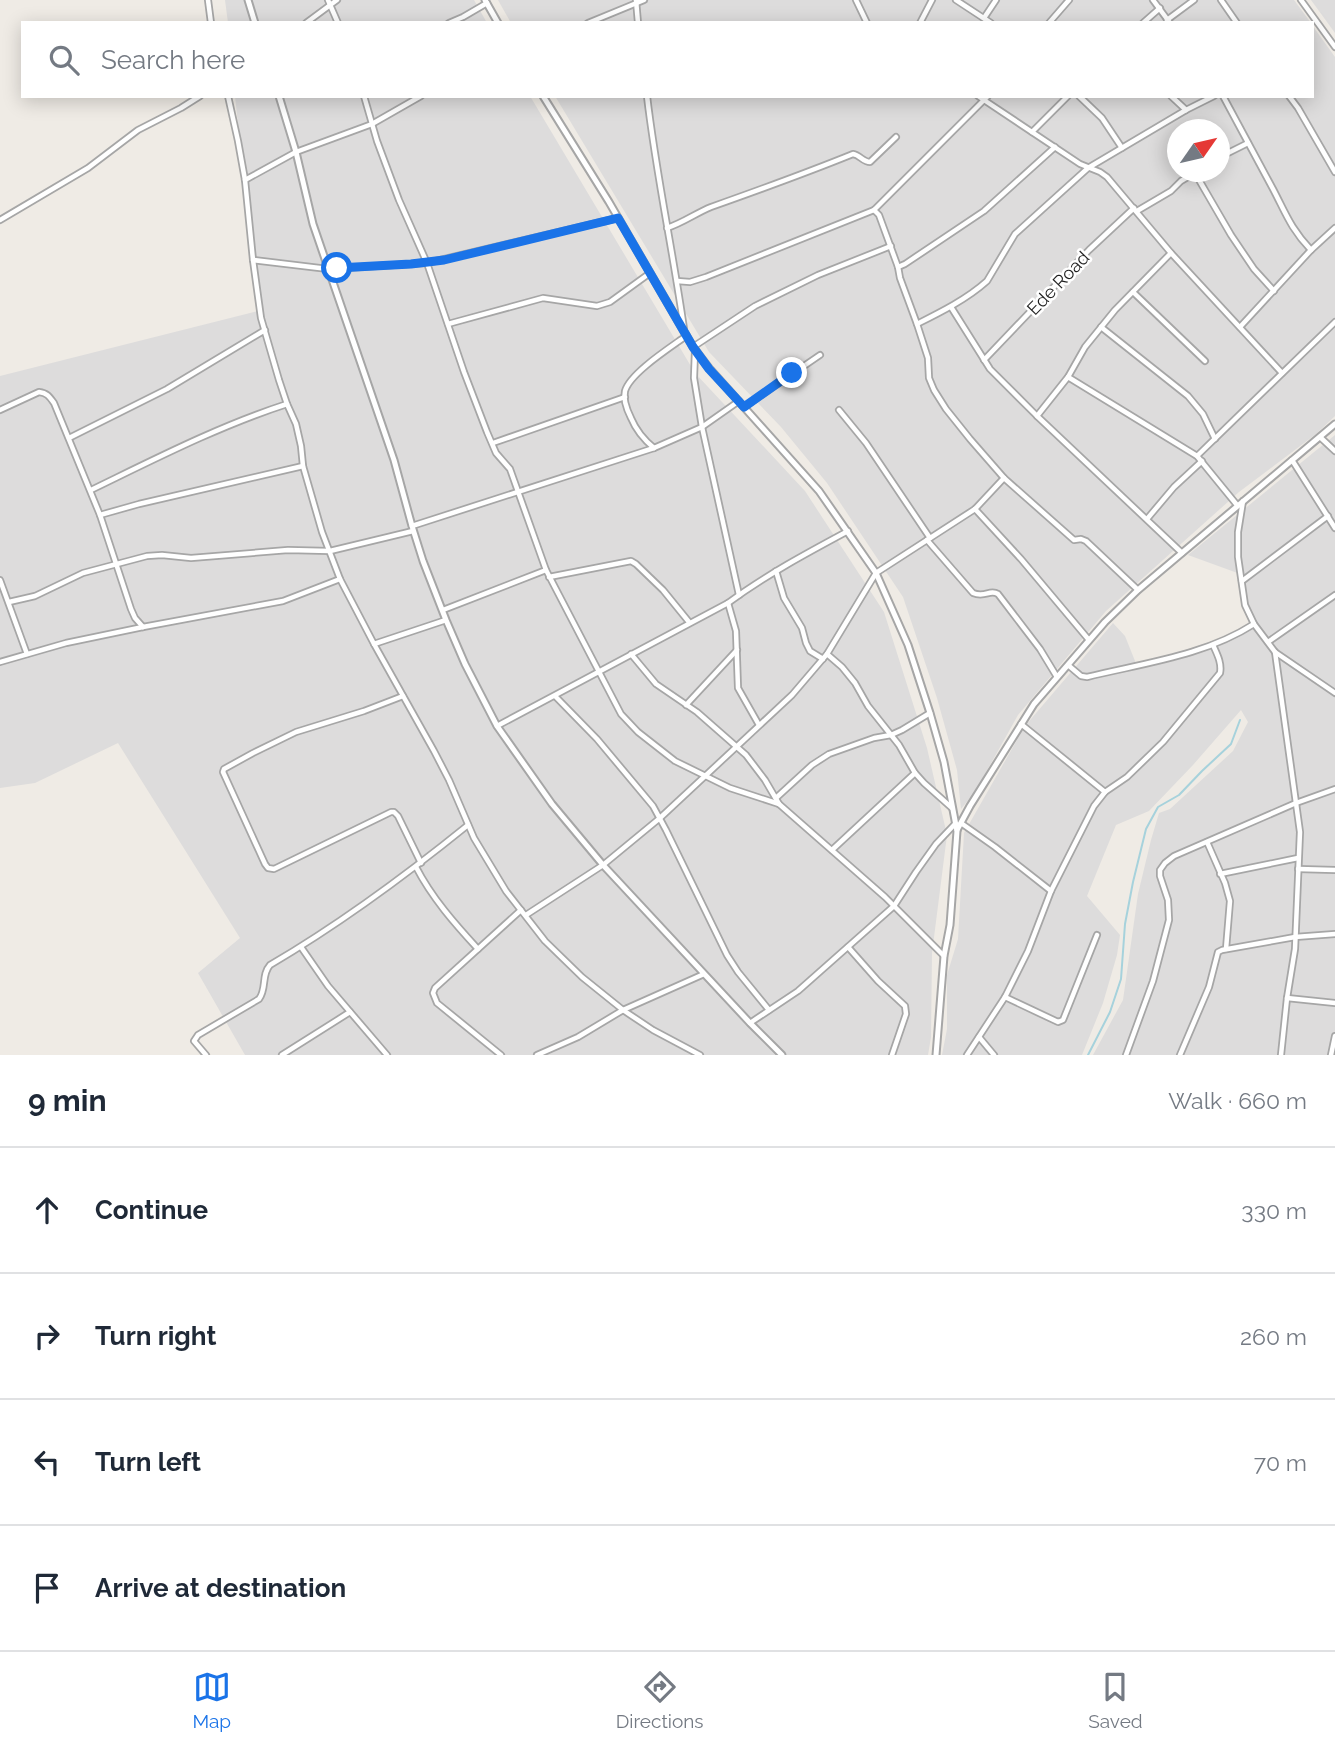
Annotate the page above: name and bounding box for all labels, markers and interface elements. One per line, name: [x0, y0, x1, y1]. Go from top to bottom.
search box: [21, 21, 1314, 98]
icon: search: [45, 41, 83, 79]
text: Search here: [101, 45, 245, 75]
north arrow: [1167, 119, 1230, 182]
street label: Ede Road: [1023, 247, 1093, 319]
route start: [321, 252, 352, 283]
route end: [776, 357, 807, 388]
text: 9 min: [28, 1083, 107, 1118]
text: Walk · 660 m: [1168, 1087, 1307, 1114]
icon: ahead: [28, 1191, 66, 1229]
text: Continue: [95, 1195, 208, 1225]
text: 330 m: [1241, 1197, 1307, 1224]
icon: right: [28, 1317, 66, 1355]
text: Turn right: [95, 1321, 216, 1351]
text: 260 m: [1240, 1323, 1307, 1350]
icon: left: [28, 1443, 66, 1481]
text: Turn left: [95, 1447, 201, 1477]
text: 70 m: [1254, 1449, 1307, 1476]
icon: arrive: [28, 1569, 66, 1607]
text: Arrive at destination: [95, 1573, 346, 1603]
tab: Map: [192, 1668, 231, 1732]
tab: Directions: [616, 1668, 704, 1732]
tab: Saved: [1088, 1668, 1143, 1732]

